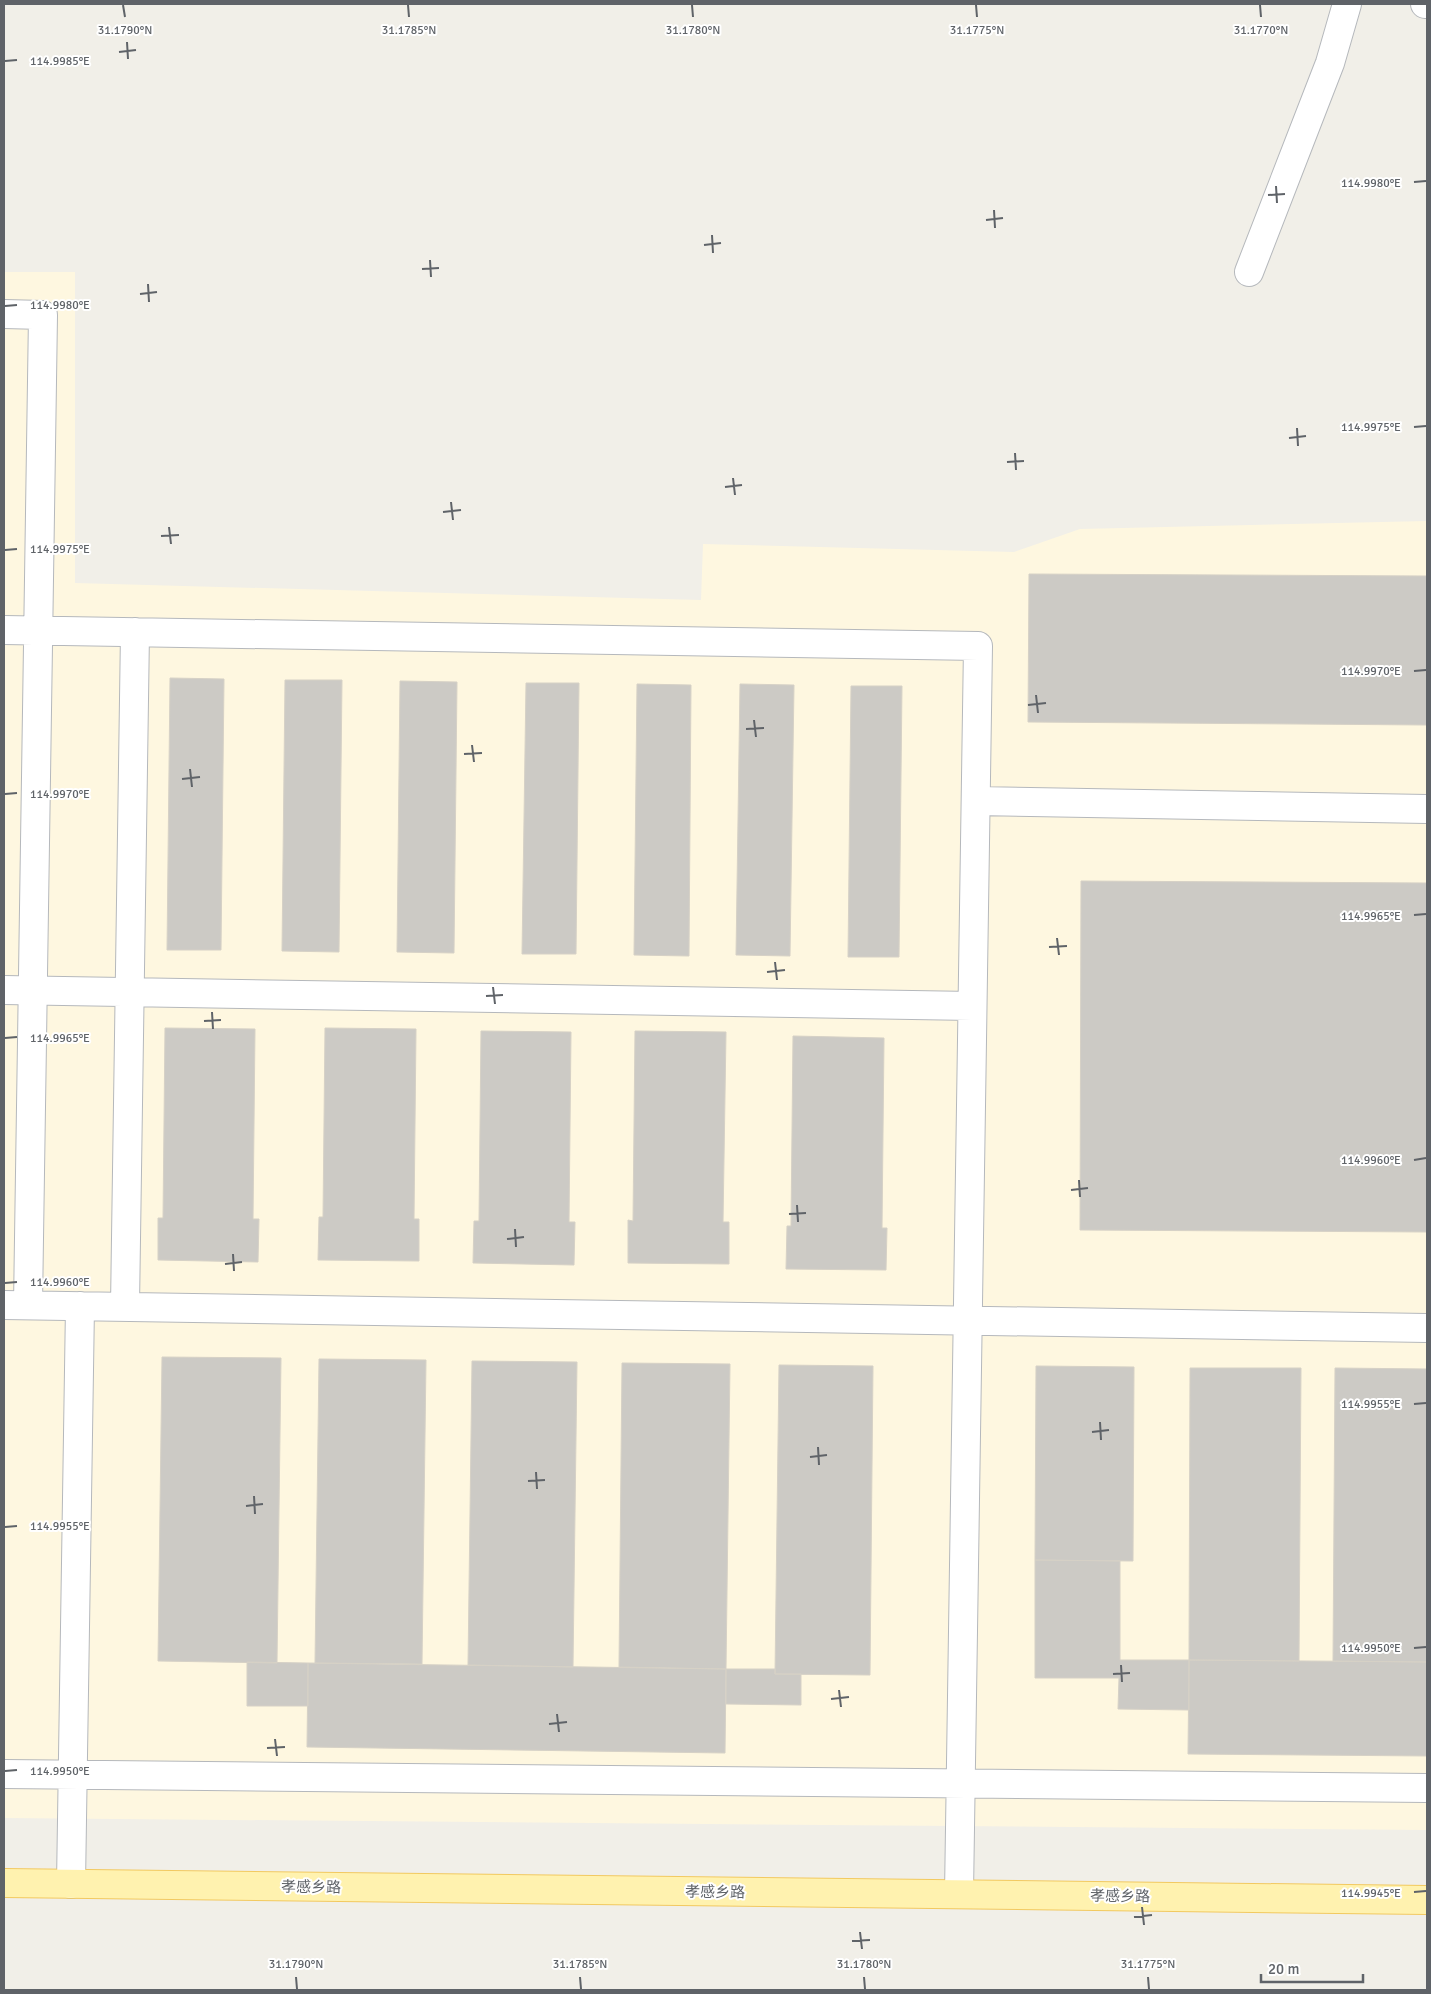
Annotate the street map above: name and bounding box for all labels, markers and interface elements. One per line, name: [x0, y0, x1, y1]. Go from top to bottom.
text: 31.1790°N: [98, 23, 152, 38]
text: 31.1785°N: [382, 23, 436, 38]
text: 31.1780°N: [666, 23, 720, 38]
text: 31.1775°N: [950, 23, 1004, 38]
text: 31.1770°N: [1234, 23, 1288, 38]
text: 114.9985°E: [30, 54, 90, 69]
text: 114.9980°E: [1341, 176, 1401, 191]
text: 114.9980°E: [30, 298, 90, 313]
text: 114.9975°E: [1341, 420, 1401, 435]
text: 114.9975°E: [30, 542, 90, 557]
text: 114.9970°E: [1341, 664, 1401, 679]
text: 114.9970°E: [30, 787, 90, 802]
text: 114.9965°E: [1341, 909, 1401, 924]
text: 114.9965°E: [30, 1031, 90, 1046]
text: 114.9960°E: [1341, 1153, 1401, 1168]
text: 114.9960°E: [30, 1275, 90, 1290]
text: 114.9955°E: [1341, 1397, 1401, 1412]
text: 114.9955°E: [30, 1519, 90, 1534]
text: 114.9950°E: [1341, 1641, 1401, 1656]
text: 114.9950°E: [30, 1764, 90, 1779]
street label: 孝感乡路: [281, 1877, 341, 1897]
street label: 孝感乡路: [685, 1882, 745, 1902]
street label: 孝感乡路: [1090, 1886, 1150, 1906]
text: 114.9945°E: [1341, 1886, 1401, 1901]
scale bar: [1261, 1952, 1364, 1984]
text: 31.1790°N: [269, 1957, 323, 1972]
text: 31.1785°N: [553, 1957, 607, 1972]
text: 31.1780°N: [837, 1957, 891, 1972]
text: 31.1775°N: [1121, 1957, 1175, 1972]
text: 20 m: [1268, 1960, 1299, 1978]

